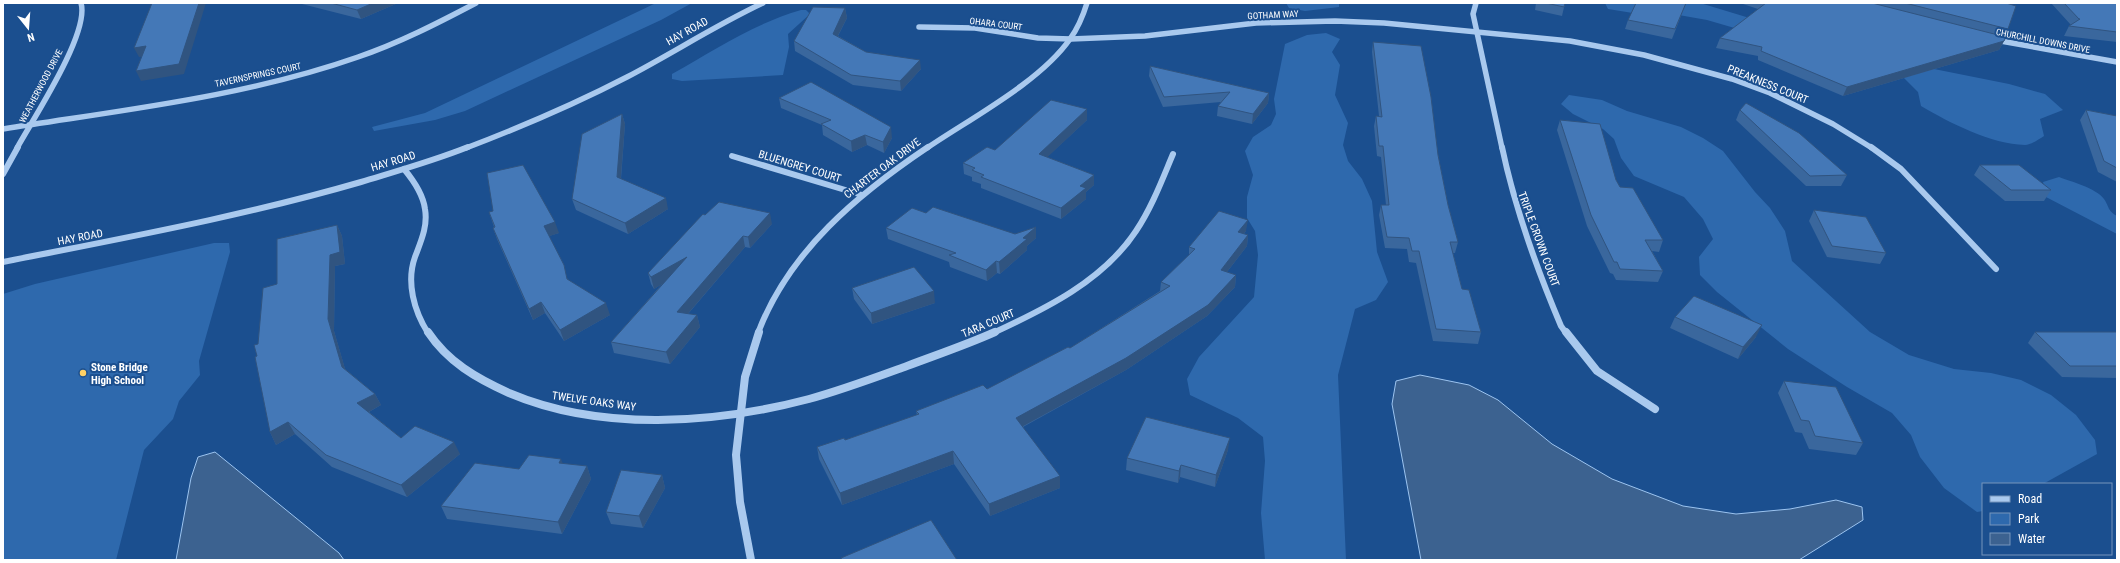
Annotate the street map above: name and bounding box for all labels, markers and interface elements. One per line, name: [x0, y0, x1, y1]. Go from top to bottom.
north arrow: [8, 8, 48, 48]
street label: GOTHAM WAY: [1247, 9, 1299, 21]
street label: HAY ROAD: [664, 15, 711, 48]
street label: OHARA COURT: [969, 16, 1023, 32]
street label: CHURCHILL DOWNS DRIVE: [1995, 27, 2091, 55]
text: N: [25, 30, 36, 44]
street label: WEATHERWOOD DRIVE: [17, 47, 65, 125]
street label: TAVERNSPRINGS COURT: [214, 61, 302, 89]
street label: PREAKNESS COURT: [1725, 62, 1810, 107]
street label: CHARTER OAK DRIVE: [842, 135, 924, 201]
street label: BLUENGREY COURT: [757, 148, 843, 185]
street label: HAY ROAD: [369, 149, 417, 174]
street label: TRIPLE CROWN COURT: [1515, 190, 1562, 289]
street label: HAY ROAD: [56, 227, 104, 248]
street label: TARA COURT: [960, 306, 1017, 340]
place label: Stone Bridge High School: [91, 361, 148, 387]
marker: Stone Bridge High School: [78, 368, 88, 378]
street label: TWELVE OAKS WAY: [551, 389, 637, 414]
legend: [1982, 483, 2112, 555]
text: Road: [2018, 492, 2042, 506]
text: Park: [2018, 512, 2040, 526]
text: Water: [2018, 532, 2046, 546]

